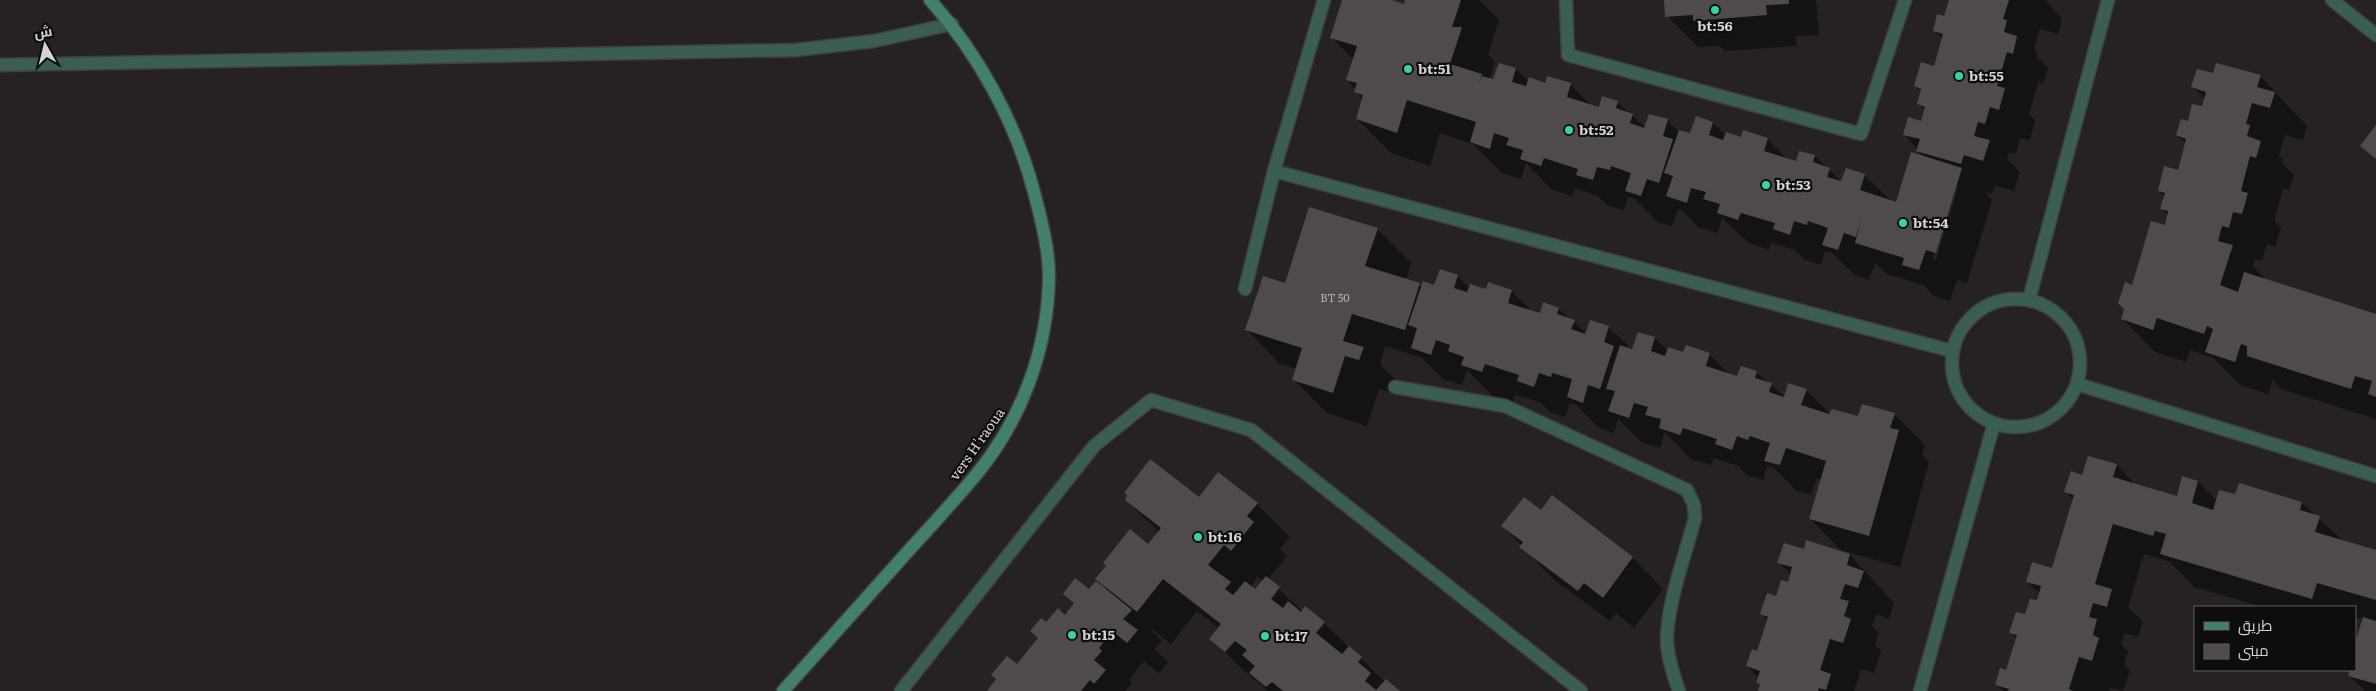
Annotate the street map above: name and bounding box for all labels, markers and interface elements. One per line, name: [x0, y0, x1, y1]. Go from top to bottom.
marker: bt:56: [1709, 4, 1721, 16]
place label: bt:56: [1697, 15, 1733, 35]
north arrow: [20, 20, 70, 70]
text: ش: [33, 20, 53, 42]
place label: bt:51: [1418, 58, 1451, 78]
marker: bt:51: [1402, 63, 1414, 75]
place label: bt:55: [1969, 65, 2004, 85]
marker: bt:55: [1953, 70, 1965, 82]
place label: bt:52: [1579, 119, 1614, 139]
marker: bt:52: [1563, 124, 1575, 136]
place label: bt:53: [1776, 174, 1811, 194]
marker: bt:53: [1760, 179, 1772, 191]
place label: bt:54: [1913, 212, 1949, 232]
marker: bt:54: [1897, 217, 1909, 229]
house number: BT 50: [1320, 289, 1350, 305]
street label: vers H'raoua: [944, 403, 1009, 484]
place label: bt:16: [1208, 526, 1242, 546]
marker: bt:16: [1192, 531, 1204, 543]
legend: [2194, 606, 2356, 671]
text: طريق: [2238, 613, 2272, 636]
place label: bt:15: [1082, 624, 1115, 644]
place label: bt:17: [1275, 625, 1308, 645]
marker: bt:15: [1066, 629, 1078, 641]
marker: bt:17: [1259, 630, 1271, 642]
text: مبنى: [2238, 638, 2269, 661]

